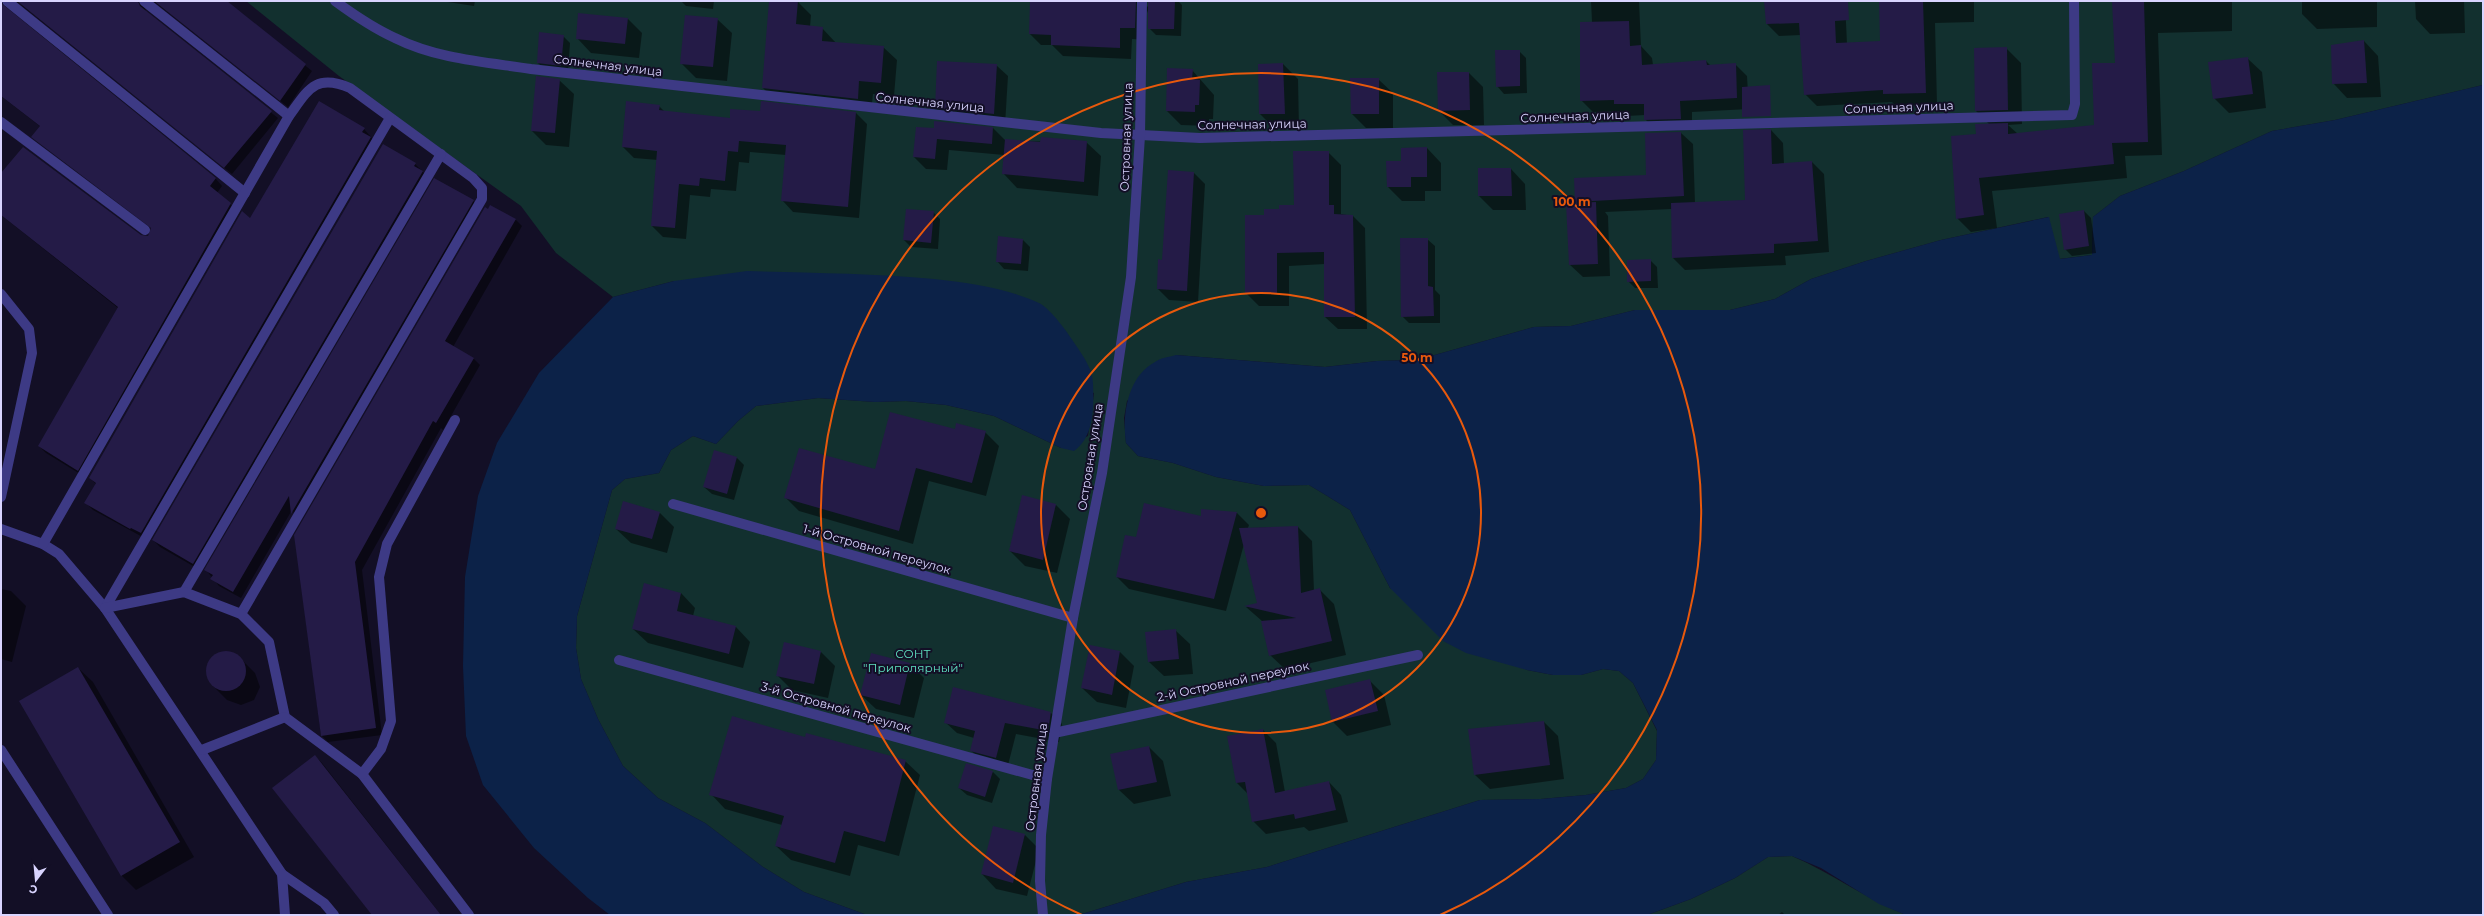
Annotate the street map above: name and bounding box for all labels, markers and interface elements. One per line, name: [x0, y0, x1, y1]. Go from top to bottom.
street label: Солнечная улица: [553, 51, 663, 79]
street label: Островная улица: [1117, 82, 1135, 192]
street label: Солнечная улица: [875, 89, 985, 115]
street label: Солнечная улица: [1844, 98, 1954, 116]
street label: Солнечная улица: [1520, 107, 1630, 125]
street label: Солнечная улица: [1197, 116, 1307, 132]
text: 100 m: [1554, 194, 1590, 209]
text: 50 m: [1401, 350, 1433, 365]
street label: Островная улица: [1074, 402, 1106, 512]
centre of rings: [1254, 506, 1268, 520]
street label: 1-й Островной переулок: [802, 521, 953, 577]
park label: СОНТ "Приполярный": [863, 646, 963, 675]
street label: 2-й Островной переулок: [1156, 658, 1310, 704]
street label: 3-й Островной переулок: [759, 678, 913, 736]
street label: Островная улица: [1022, 722, 1050, 832]
north arrow: [16, 860, 56, 900]
text: С: [27, 882, 39, 897]

